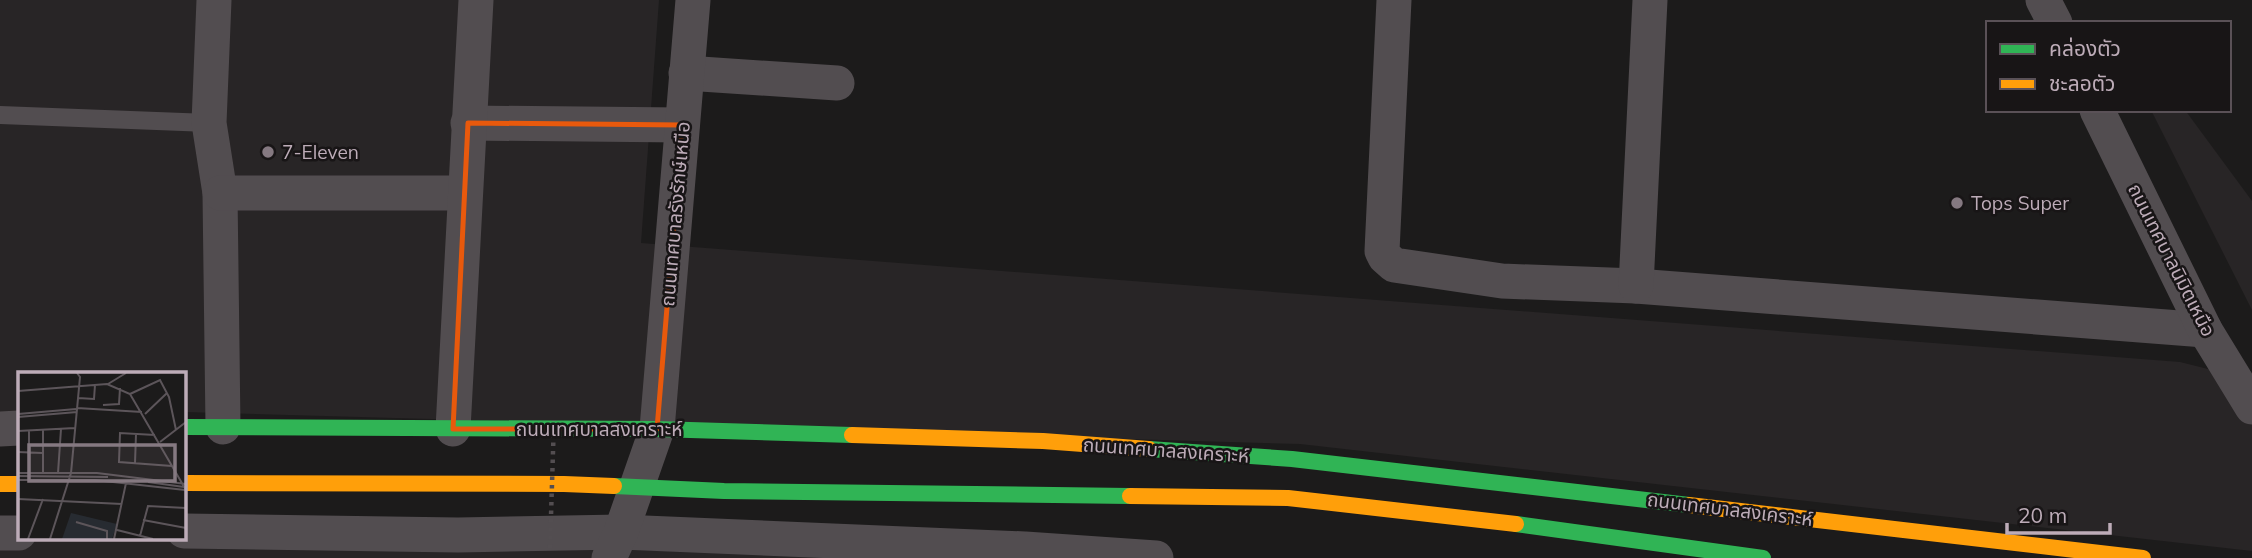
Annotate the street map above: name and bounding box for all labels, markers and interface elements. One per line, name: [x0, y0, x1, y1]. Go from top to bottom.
legend: [1986, 21, 2231, 112]
text: คล่องตัว: [2049, 35, 2121, 61]
text: ชะลอตัว: [2049, 70, 2115, 96]
street label: ถนนเทศบาลรังรักษ์เหนือ: [655, 121, 695, 307]
place label: 7-Eleven: [282, 140, 359, 164]
marker: 7-Eleven: [260, 144, 276, 160]
street label: ถนนเทศบาลนิมิตเหนือ: [2123, 179, 2221, 341]
place label: Tops Super: [1971, 191, 2069, 215]
marker: Tops Super: [1949, 195, 1965, 211]
inset map: [18, 372, 186, 540]
street label: ถนนเทศบาลสงเคราะห์: [516, 417, 683, 441]
street label: ถนนเทศบาลสงเคราะห์: [1082, 432, 1250, 468]
street label: ถนนเทศบาลสงเคราะห์: [1646, 487, 1815, 531]
scale bar: [2007, 491, 2110, 536]
text: 20 m: [2018, 502, 2067, 528]

